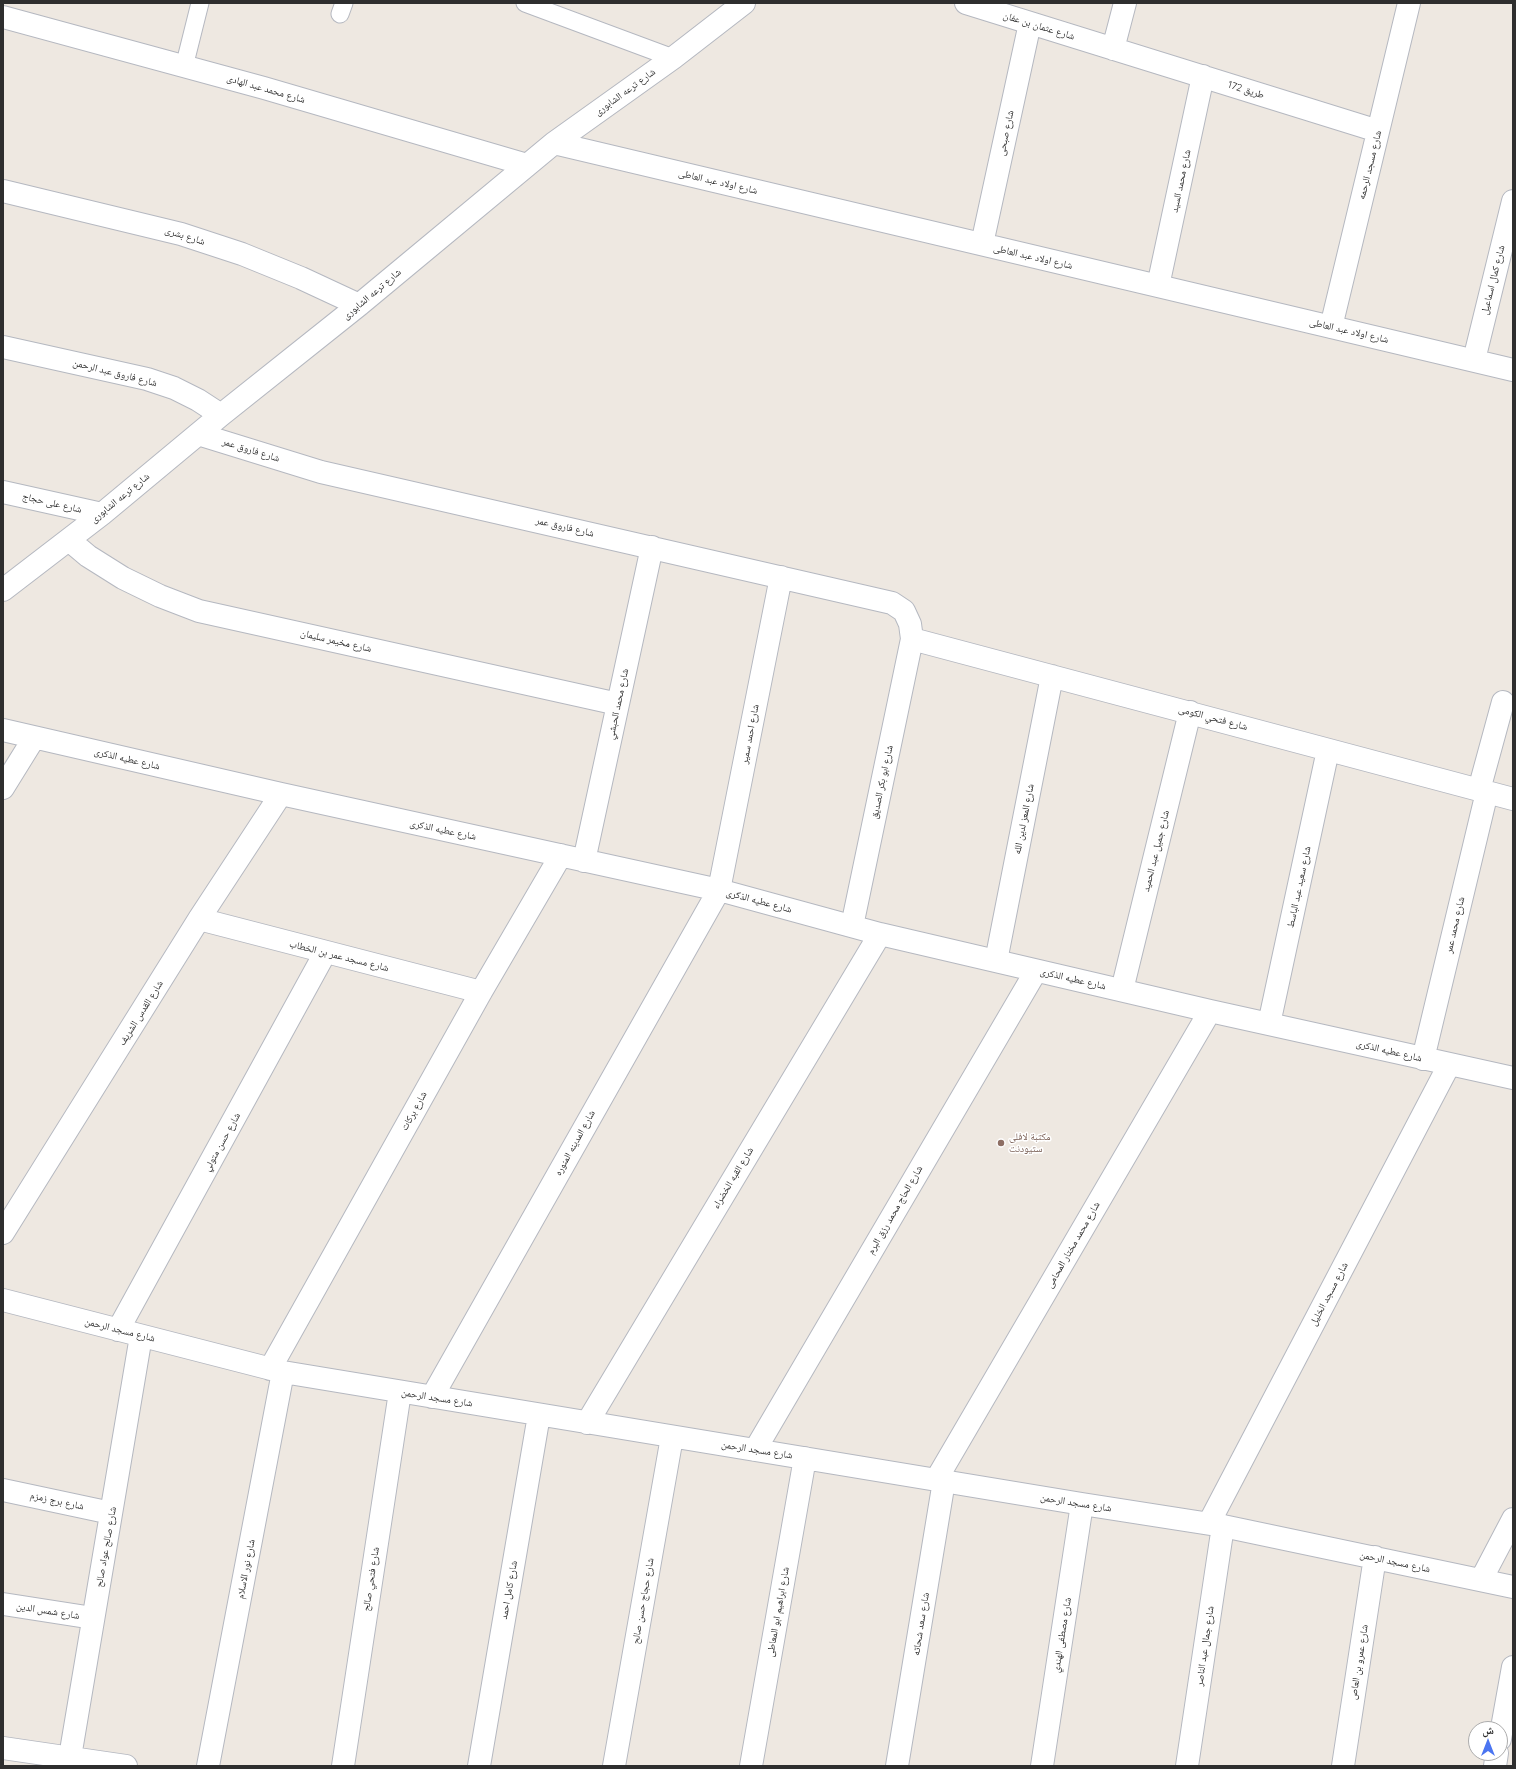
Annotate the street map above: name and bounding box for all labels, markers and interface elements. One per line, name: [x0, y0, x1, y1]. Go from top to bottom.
street label: شارع عثمان بن عفان: [1002, 9, 1076, 43]
street label: شارع ترعه الشابورى: [592, 66, 658, 118]
street label: شارع محمد عبد الهادى: [225, 72, 307, 106]
street label: طريق 172: [1226, 79, 1266, 101]
street label: شارع صبحى: [995, 109, 1017, 157]
street label: شارع مسجد الرحمه: [1356, 129, 1384, 201]
street label: شارع محمد السيد: [1168, 148, 1194, 214]
street label: شارع اولاد عبد العاطى: [677, 167, 759, 197]
street label: شارع بشرى: [163, 224, 207, 248]
street label: شارع اولاد عبد العاطى: [992, 242, 1074, 272]
street label: شارع كمال اسماعيل: [1479, 244, 1507, 316]
street label: شارع ترعه الشابورى: [340, 266, 404, 322]
street label: شارع اولاد عبد العاطى: [1308, 316, 1390, 346]
street label: شارع فاروق عبد الرحمن: [72, 357, 158, 389]
street label: شارع فاروق عمر: [221, 436, 281, 464]
street label: شارع ترعه الشابورى: [88, 470, 152, 526]
street label: شارع على حجاج: [21, 490, 83, 516]
street label: شارع فاروق عمر: [535, 514, 595, 540]
street label: شارع مخيمر سليمان: [299, 627, 373, 655]
street label: شارع محمد الحبشي: [605, 667, 631, 741]
street label: شارع احمد سمير: [738, 703, 762, 765]
street label: شارع فتحي الكومى: [1177, 703, 1249, 733]
street label: شارع ابو بكر الصديق: [868, 744, 896, 820]
street label: شارع عطيه الذكرى: [93, 746, 161, 772]
street label: شارع المعز لدين الله: [1011, 783, 1037, 855]
street label: شارع جميل عبد الحميد: [1140, 809, 1172, 893]
street label: شارع عطيه الذكرى: [409, 817, 477, 843]
street label: شارع سعيد عبد الباسط: [1284, 845, 1314, 929]
street label: شارع عطيه الذكرى: [725, 886, 793, 916]
street label: شارع محمد عمر: [1443, 896, 1467, 954]
street label: شارع مسجد عمر بن الخطاب: [288, 938, 390, 974]
street label: شارع عطيه الذكرى: [1039, 966, 1107, 992]
street label: شارع القدس الشريف: [116, 978, 166, 1048]
street label: شارع عطيه الذكرى: [1355, 1038, 1423, 1064]
street label: شارع بركات: [398, 1089, 430, 1133]
street label: شارع المدينه المنوره: [552, 1108, 598, 1178]
street label: شارع حسن متولي: [201, 1111, 243, 1173]
place label: مكتبة لافلى ستيودنت: [1009, 1131, 1051, 1154]
marker: مكتبة لافلى ستيودنت: [996, 1138, 1006, 1148]
street label: شارع القبه الخضراء: [710, 1145, 756, 1211]
street label: شارع الحاج محمد رزق البرم: [865, 1163, 925, 1257]
street label: شارع محمد مختار المحامى: [1043, 1200, 1103, 1290]
street label: شارع مسجد الخليل: [1307, 1260, 1351, 1328]
street label: شارع مسجد الرحمن: [84, 1315, 156, 1345]
street label: شارع مسجد الرحمن: [401, 1386, 473, 1410]
street label: شارع مسجد الرحمن: [721, 1438, 793, 1462]
street label: شارع برج زمزم: [29, 1489, 85, 1513]
street label: شارع مسجد الرحمن: [1040, 1491, 1112, 1515]
street label: شارع صالح عواد صالح: [93, 1506, 119, 1588]
street label: شارع نور الاسلام: [234, 1538, 258, 1600]
street label: شارع فتحي صالح: [360, 1546, 382, 1612]
street label: شارع مسجد الرحمن: [1359, 1549, 1431, 1575]
street label: شارع حجاج حسن صالح: [630, 1557, 656, 1645]
street label: شارع كامل احمد: [498, 1560, 520, 1620]
street label: شارع ابراهيم ابو المعاطى: [764, 1566, 792, 1658]
street label: شارع سعد شحاته: [910, 1592, 932, 1656]
street label: شارع مصطفى الهندي: [1050, 1597, 1074, 1673]
street label: شارع شمس الدين: [16, 1600, 80, 1622]
street label: شارع جمال عبد الناصر: [1193, 1605, 1217, 1687]
street label: شارع عمرو بن العاص: [1347, 1624, 1371, 1700]
north arrow: [1468, 1721, 1508, 1761]
text: ش: [1482, 1723, 1494, 1737]

